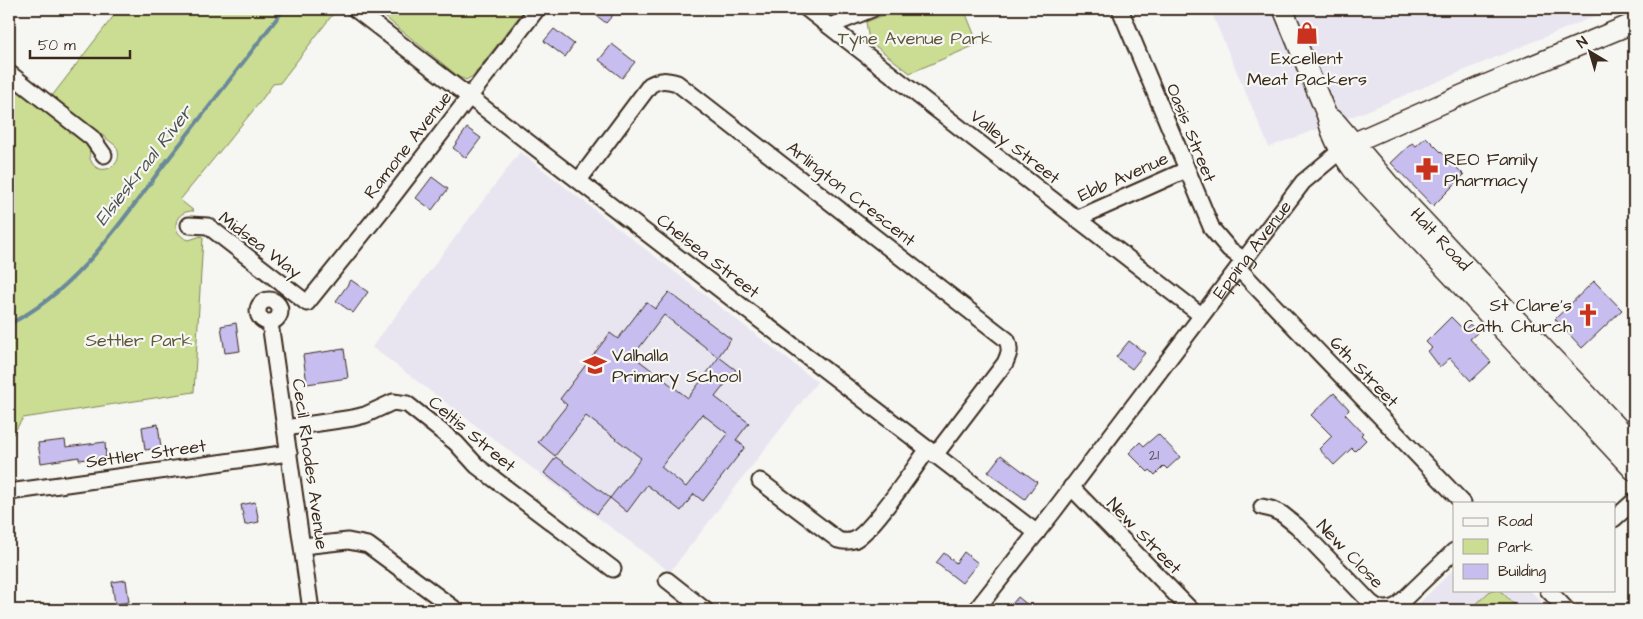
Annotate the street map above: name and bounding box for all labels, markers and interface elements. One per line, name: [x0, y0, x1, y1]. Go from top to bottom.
shop icon: Excellent Meat Packers: [1294, 20, 1320, 46]
park label: Tyne Avenue Park: [838, 26, 992, 52]
scale bar: [30, 28, 130, 60]
north arrow: [1566, 28, 1616, 78]
text: N: [1573, 32, 1592, 53]
text: 50 m: [38, 35, 76, 56]
place label: Excellent Meat Packers: [1247, 46, 1367, 92]
street label: Oasis Street: [1160, 80, 1222, 187]
street label: Ramone Avenue: [358, 86, 458, 204]
water label: Elsieskraal River: [89, 98, 201, 232]
street label: Valley Street: [964, 104, 1066, 191]
street label: Arlington Crescent: [781, 136, 921, 254]
street label: Ebb Avenue: [1074, 146, 1172, 208]
place label: REO Family Pharmacy: [1444, 147, 1538, 194]
pharmacy icon: REO Family Pharmacy: [1414, 156, 1440, 182]
street label: Epping Avenue: [1206, 195, 1297, 304]
street label: Halt Road: [1405, 202, 1477, 276]
street label: Midsea Way: [213, 206, 307, 285]
street label: Chelsea Street: [651, 208, 765, 305]
place label: St Clare's Cath. Church: [1463, 293, 1572, 339]
church icon: St Clare's Cath. Church: [1575, 302, 1601, 328]
park label: Settler Park: [85, 328, 193, 353]
street label: 6th Street: [1324, 331, 1405, 414]
place label: Valhalla Primary School: [612, 343, 741, 390]
school or university icon: Valhalla Primary School: [582, 352, 608, 378]
street label: Cecil Rhodes Avenue: [286, 377, 334, 551]
street label: Celtis Street: [423, 390, 522, 478]
street label: Settler Street: [84, 433, 208, 475]
house number: 21: [1149, 445, 1159, 466]
street label: New Street: [1101, 492, 1188, 581]
legend: [1453, 502, 1616, 592]
text: Road: [1498, 511, 1533, 532]
street label: New Close: [1311, 514, 1389, 594]
text: Park: [1498, 537, 1533, 558]
text: Building: [1498, 561, 1546, 583]

